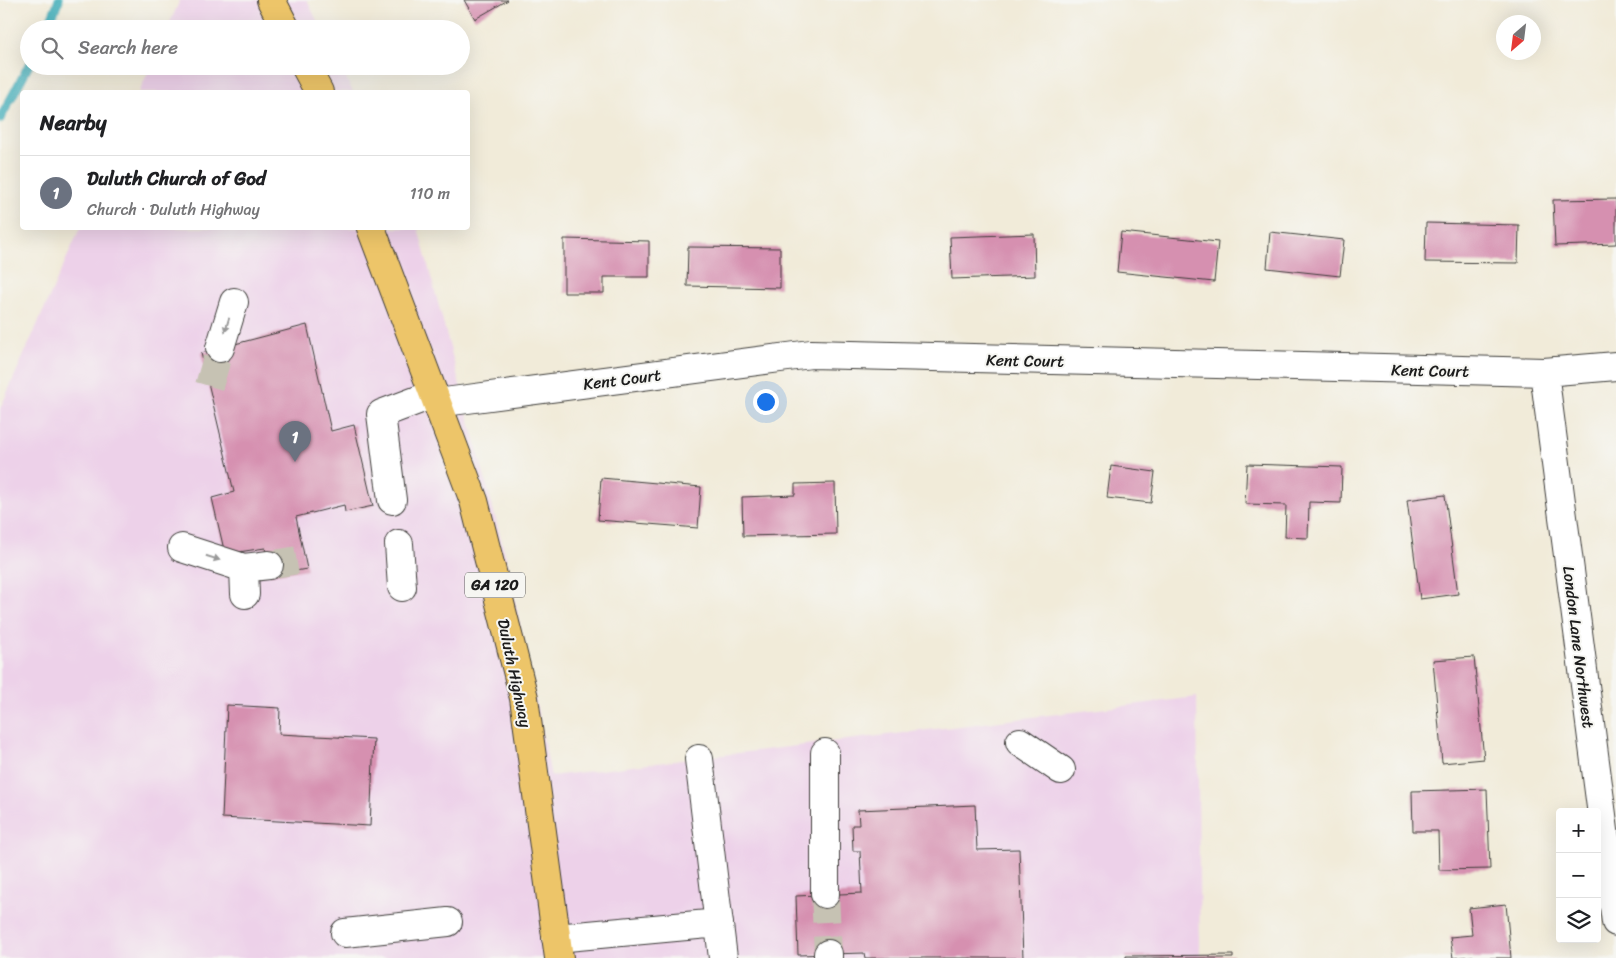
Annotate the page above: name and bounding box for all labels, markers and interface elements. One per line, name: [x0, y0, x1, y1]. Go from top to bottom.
north arrow: [1496, 15, 1541, 60]
search box: [20, 20, 470, 75]
text: Search here: [78, 31, 178, 64]
icon: search: [38, 34, 66, 62]
text: Nearby: [40, 104, 106, 142]
text: Duluth Church of God: [87, 162, 266, 195]
text: 1: [53, 179, 59, 208]
text: 110 m: [410, 179, 450, 208]
text: Church · Duluth Highway: [87, 195, 260, 224]
one-way arrow: [223, 318, 231, 333]
street label: Kent Court: [986, 345, 1064, 376]
street label: Kent Court: [1391, 355, 1469, 386]
street label: Kent Court: [582, 360, 663, 399]
your location: [753, 389, 779, 415]
pin: 1: [279, 421, 311, 462]
one-way arrow: [206, 554, 221, 562]
street label: London Lane Northwest: [1554, 564, 1603, 730]
road number: GA 120: [465, 572, 525, 598]
street label: Duluth Highway: [489, 616, 540, 731]
map controls: [1556, 808, 1601, 943]
button: +: [1556, 808, 1601, 853]
button: −: [1556, 853, 1601, 898]
button: layers: [1556, 898, 1601, 943]

